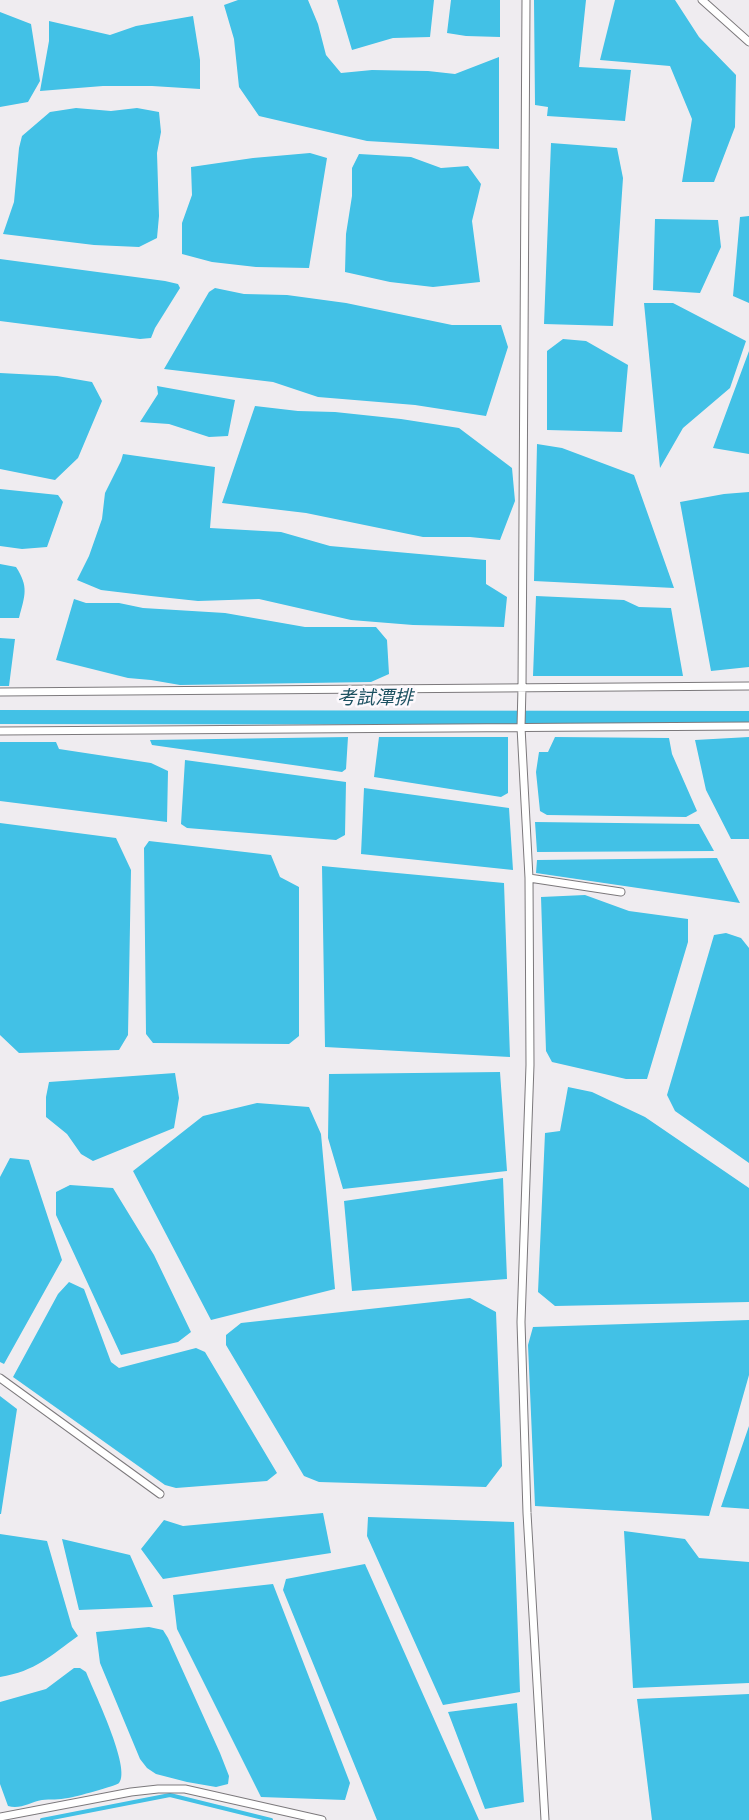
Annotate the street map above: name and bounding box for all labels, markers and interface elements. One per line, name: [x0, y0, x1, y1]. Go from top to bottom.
water label: 考試潭排: [337, 688, 413, 710]

